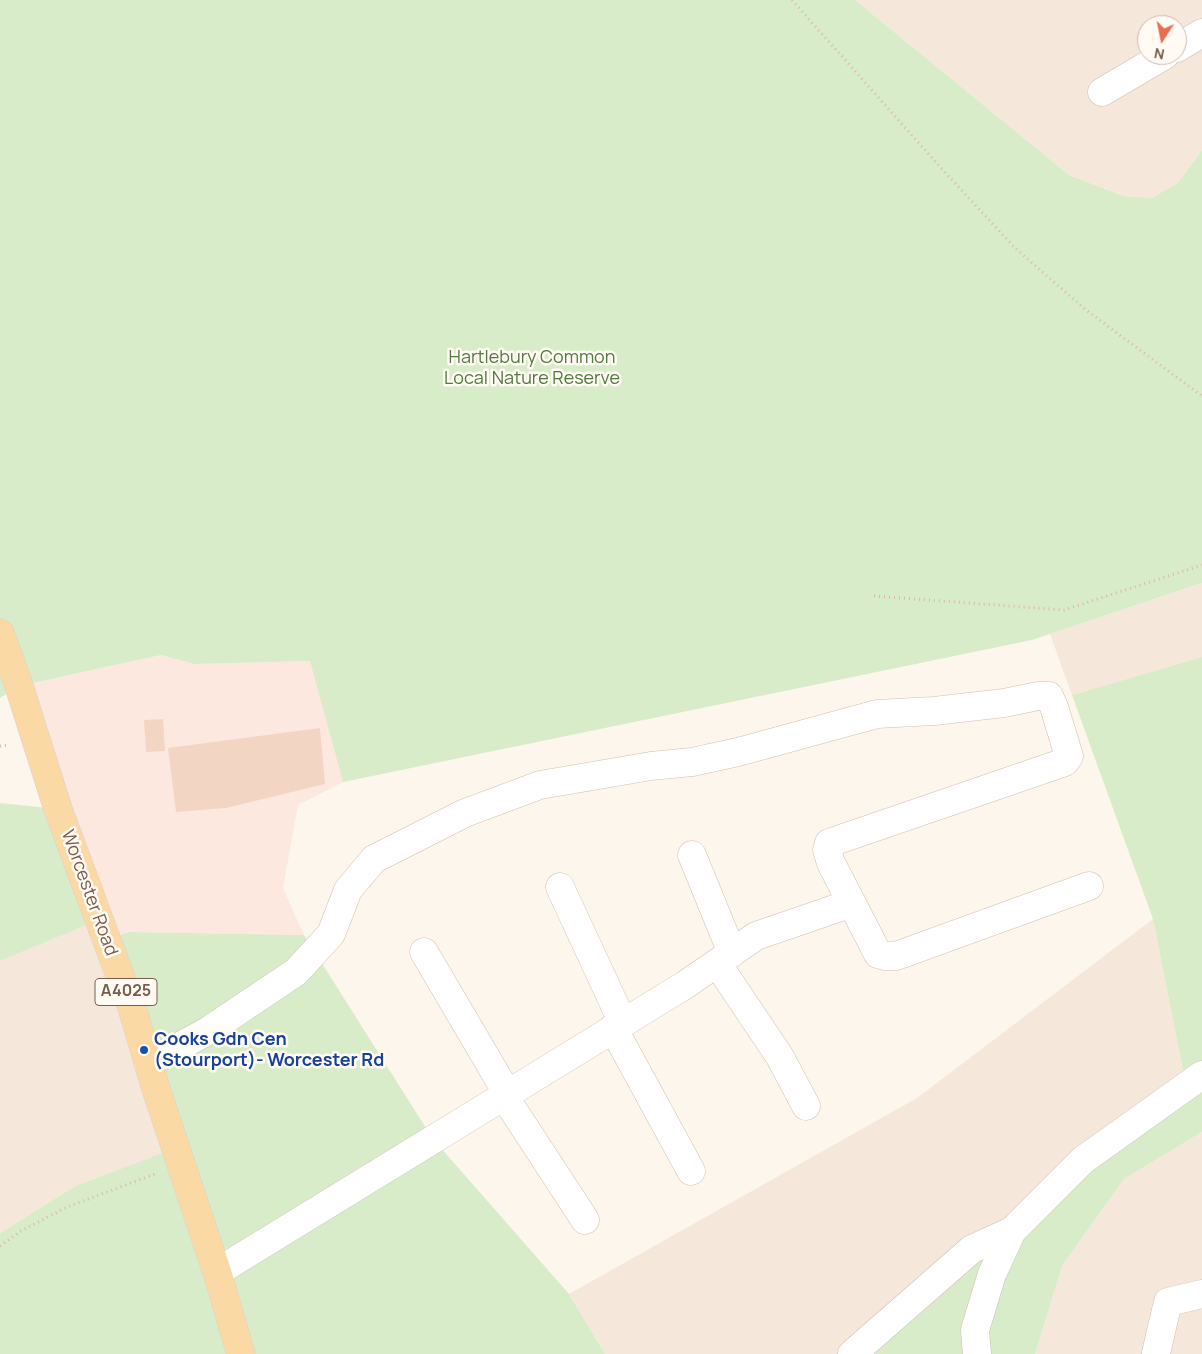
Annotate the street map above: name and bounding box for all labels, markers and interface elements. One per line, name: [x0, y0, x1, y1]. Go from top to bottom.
north arrow: [1137, 15, 1187, 65]
text: N: [1152, 44, 1166, 65]
park label: Hartlebury Common Local Nature Reserve: [444, 347, 620, 389]
street label: Worcester Road: [56, 827, 122, 959]
road number: A4025: [95, 979, 157, 1006]
place label: Cooks Gdn Cen (Stourport)- Worcester Rd: [154, 1029, 384, 1072]
marker: Cooks Gdn Cen (Stourport)- Worcester Rd: [138, 1044, 150, 1056]

